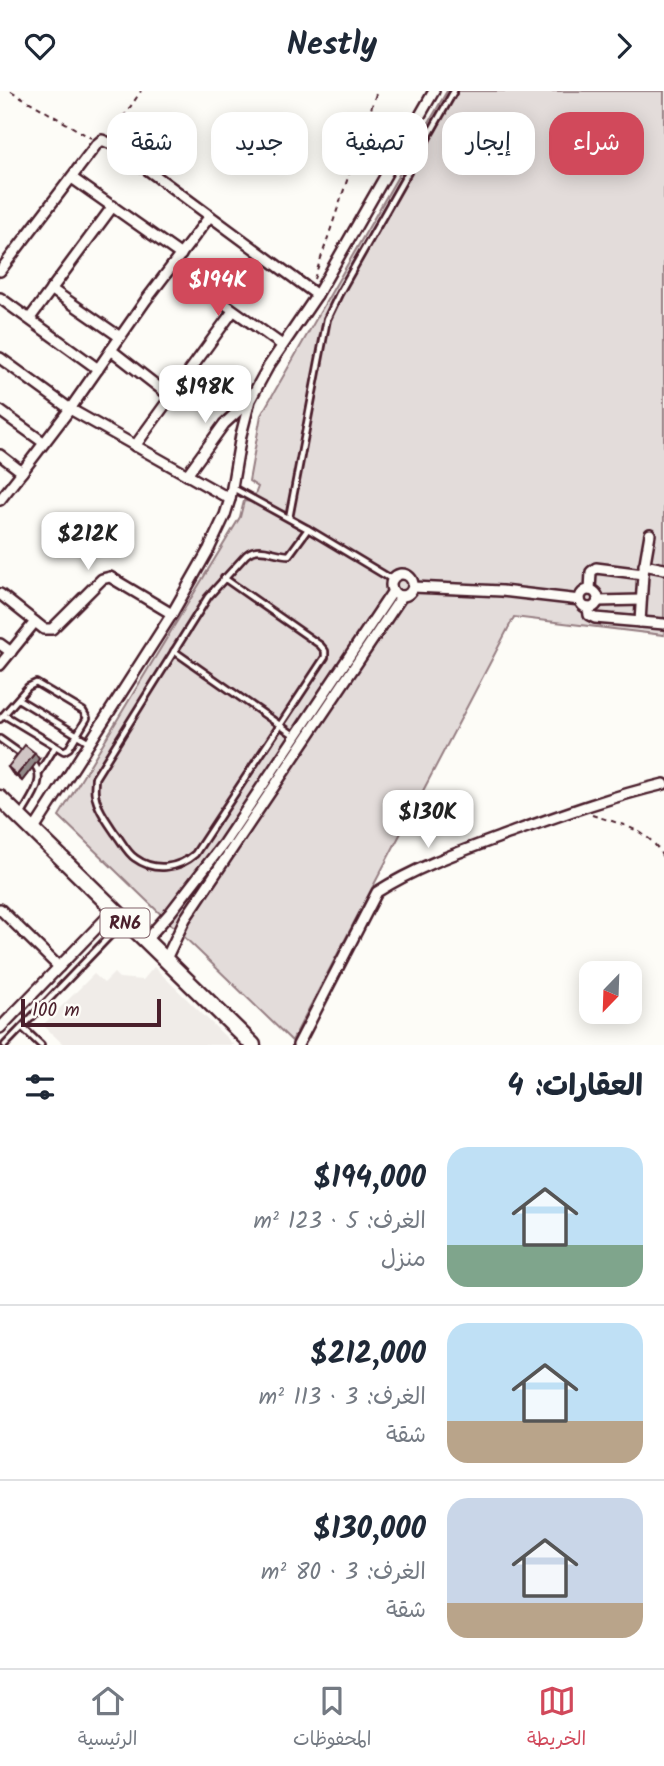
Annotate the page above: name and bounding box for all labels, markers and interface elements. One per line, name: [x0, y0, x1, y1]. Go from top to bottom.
text: Nestly: [287, 20, 377, 71]
icon: heart: [21, 27, 59, 65]
icon: forward: [605, 27, 643, 65]
chip: شقة: [107, 112, 197, 175]
chip: جديد: [211, 112, 308, 175]
chip: تصفية: [322, 112, 428, 175]
chip: إيجار: [442, 112, 535, 175]
chip: شراء: [549, 112, 644, 175]
pin: $194K: [169, 259, 267, 318]
text: $194K: [189, 263, 247, 299]
pin: $198K: [156, 365, 254, 425]
text: $198K: [175, 370, 235, 406]
pin: $212K: [39, 512, 137, 572]
text: $212K: [57, 517, 119, 553]
pin: $130K: [379, 791, 477, 850]
text: $130K: [399, 795, 457, 831]
road number: RN6: [100, 909, 150, 937]
north arrow: [579, 961, 642, 1024]
map controls: [579, 961, 642, 1024]
scale bar: [21, 996, 161, 1028]
text: 100 m: [32, 996, 80, 1026]
text: العقارات: 4: [507, 1063, 643, 1111]
icon: filters: [21, 1068, 59, 1106]
text: $194,000: [314, 1155, 426, 1203]
icon: home: [503, 1175, 587, 1259]
text: الغرف: 5 · 123 m²: [253, 1204, 426, 1240]
text: منزل: [381, 1242, 426, 1278]
text: $212,000: [310, 1331, 426, 1379]
icon: home: [503, 1351, 587, 1435]
text: الغرف: 3 · 113 m²: [259, 1380, 426, 1416]
text: شقة: [386, 1418, 426, 1454]
text: $130,000: [313, 1506, 426, 1554]
icon: home: [503, 1526, 587, 1610]
text: الغرف: 3 · 80 m²: [261, 1555, 426, 1591]
text: شقة: [386, 1593, 426, 1629]
tab: الرئيسية: [78, 1682, 137, 1755]
tab: المحفوظات: [293, 1682, 371, 1755]
tab: الخريطة: [527, 1682, 586, 1755]

